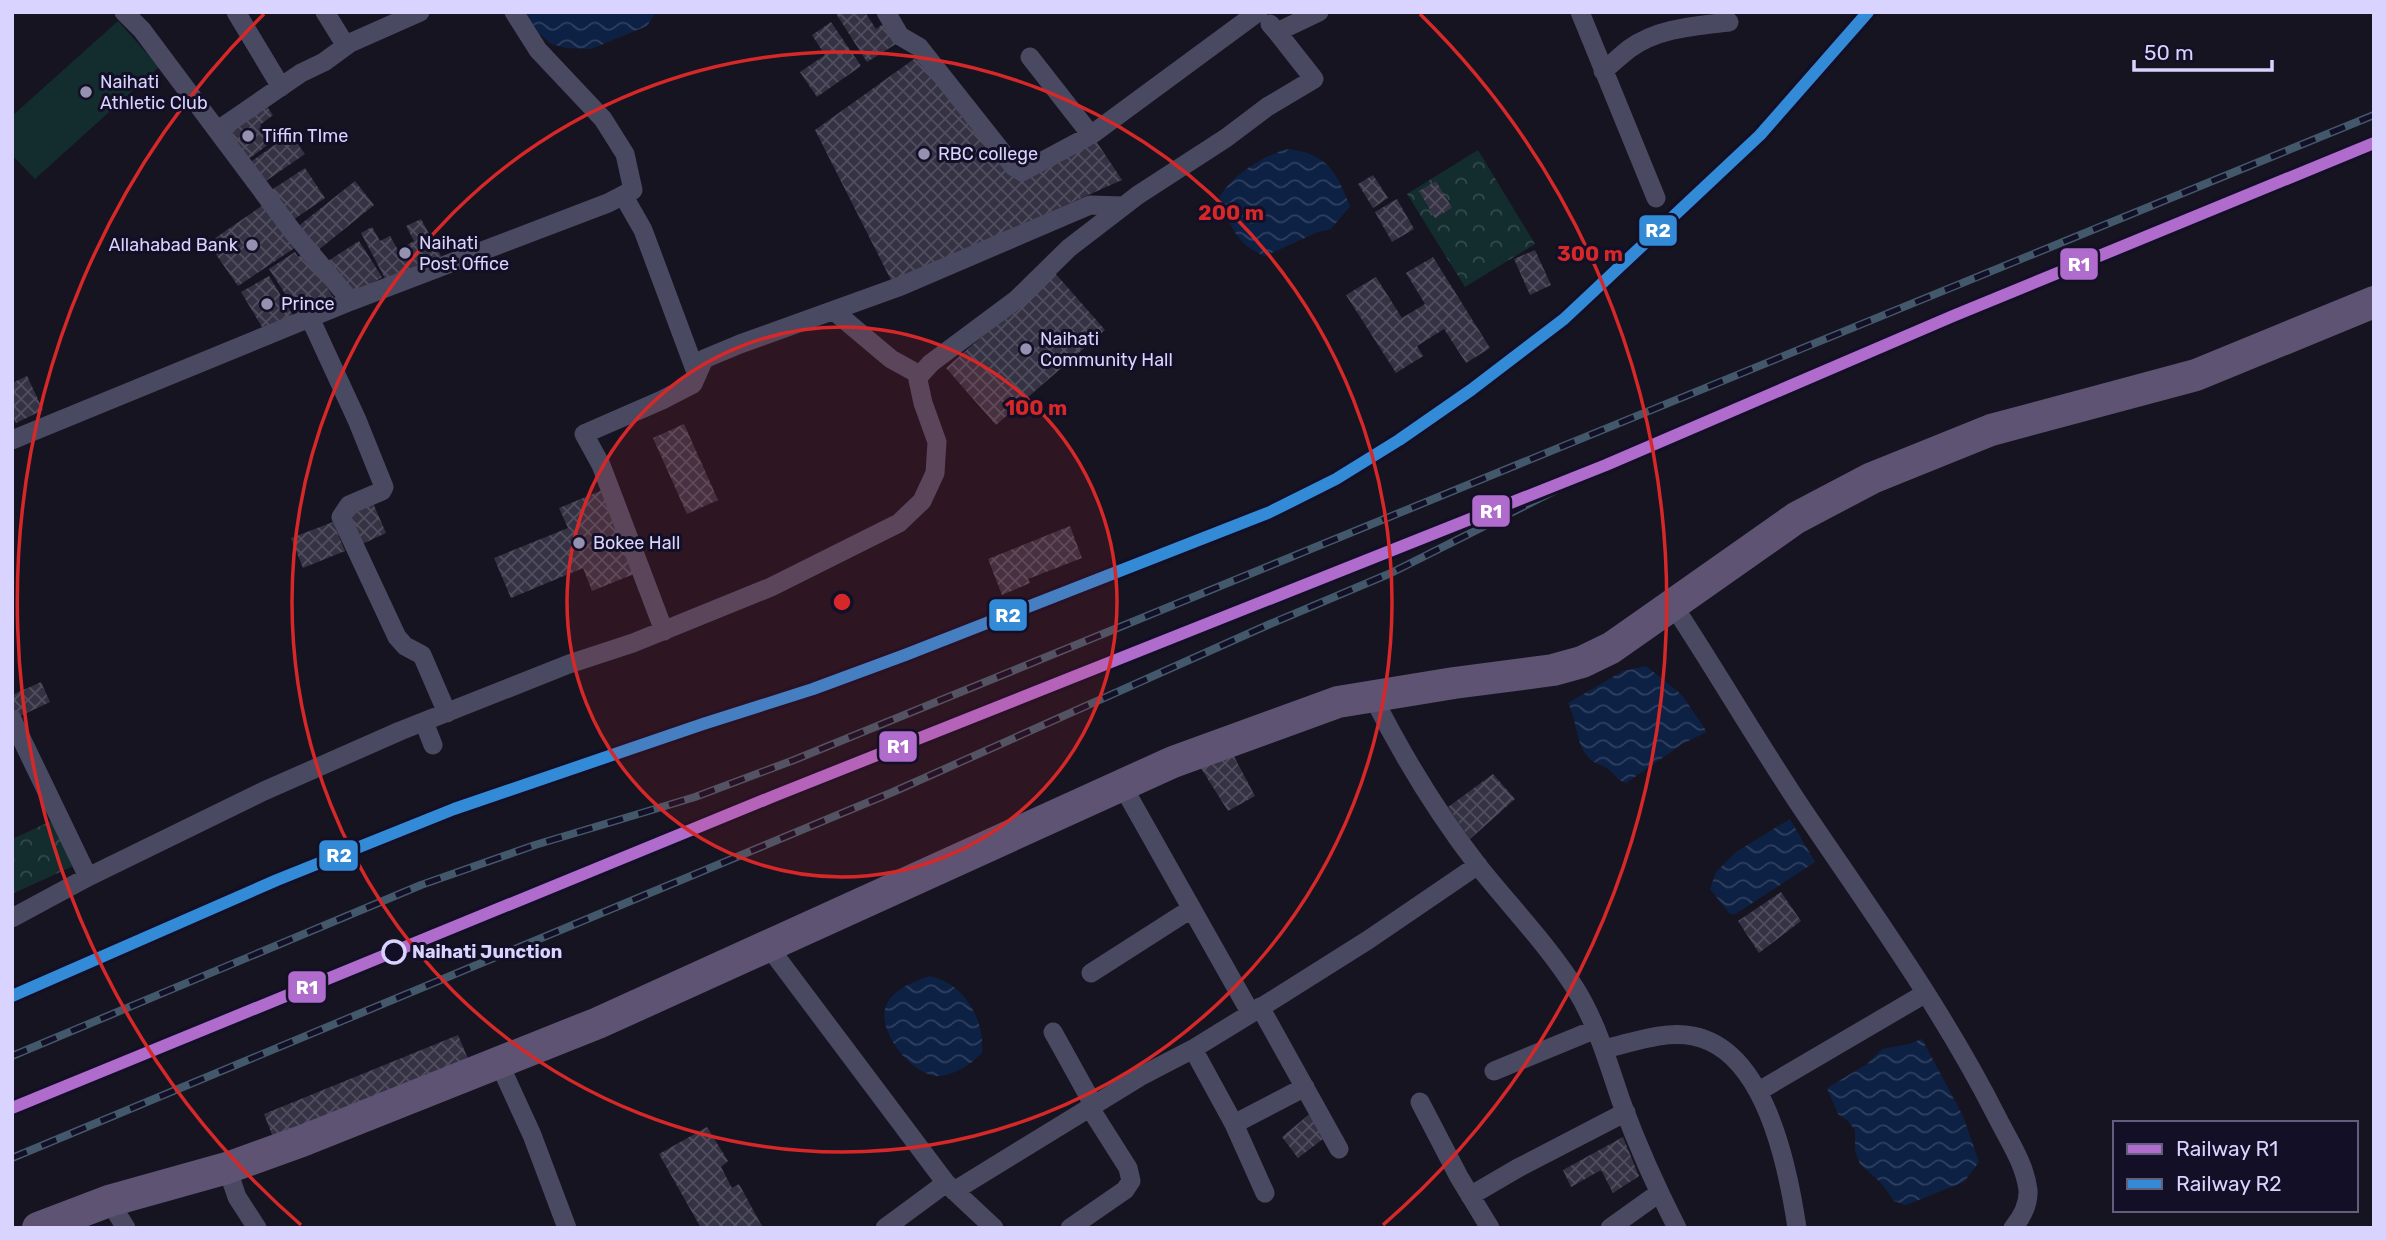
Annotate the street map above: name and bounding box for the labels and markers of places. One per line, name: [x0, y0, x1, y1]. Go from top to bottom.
place label: Naihati Athletic Club: [100, 71, 208, 114]
marker: Naihati Athletic Club: [78, 84, 94, 100]
place label: Tiffin TIme: [262, 125, 348, 147]
marker: Tiffin TIme: [240, 128, 256, 144]
place label: RBC college: [938, 143, 1038, 165]
marker: RBC college: [916, 146, 932, 162]
place label: Naihati Post Office: [419, 232, 509, 275]
place label: Allahabad Bank: [108, 234, 239, 256]
marker: Allahabad Bank: [244, 237, 260, 253]
marker: Naihati Post Office: [397, 245, 413, 261]
place label: Prince: [281, 293, 335, 315]
marker: Prince: [259, 296, 275, 312]
place label: Naihati Community Hall: [1040, 328, 1173, 371]
marker: Naihati Community Hall: [1018, 341, 1034, 357]
place label: Bokee Hall: [593, 532, 680, 554]
marker: Bokee Hall: [571, 535, 587, 551]
centre of rings: [830, 590, 854, 614]
marker: Naihati Junction: [382, 940, 406, 964]
place label: Naihati Junction: [412, 941, 562, 963]

